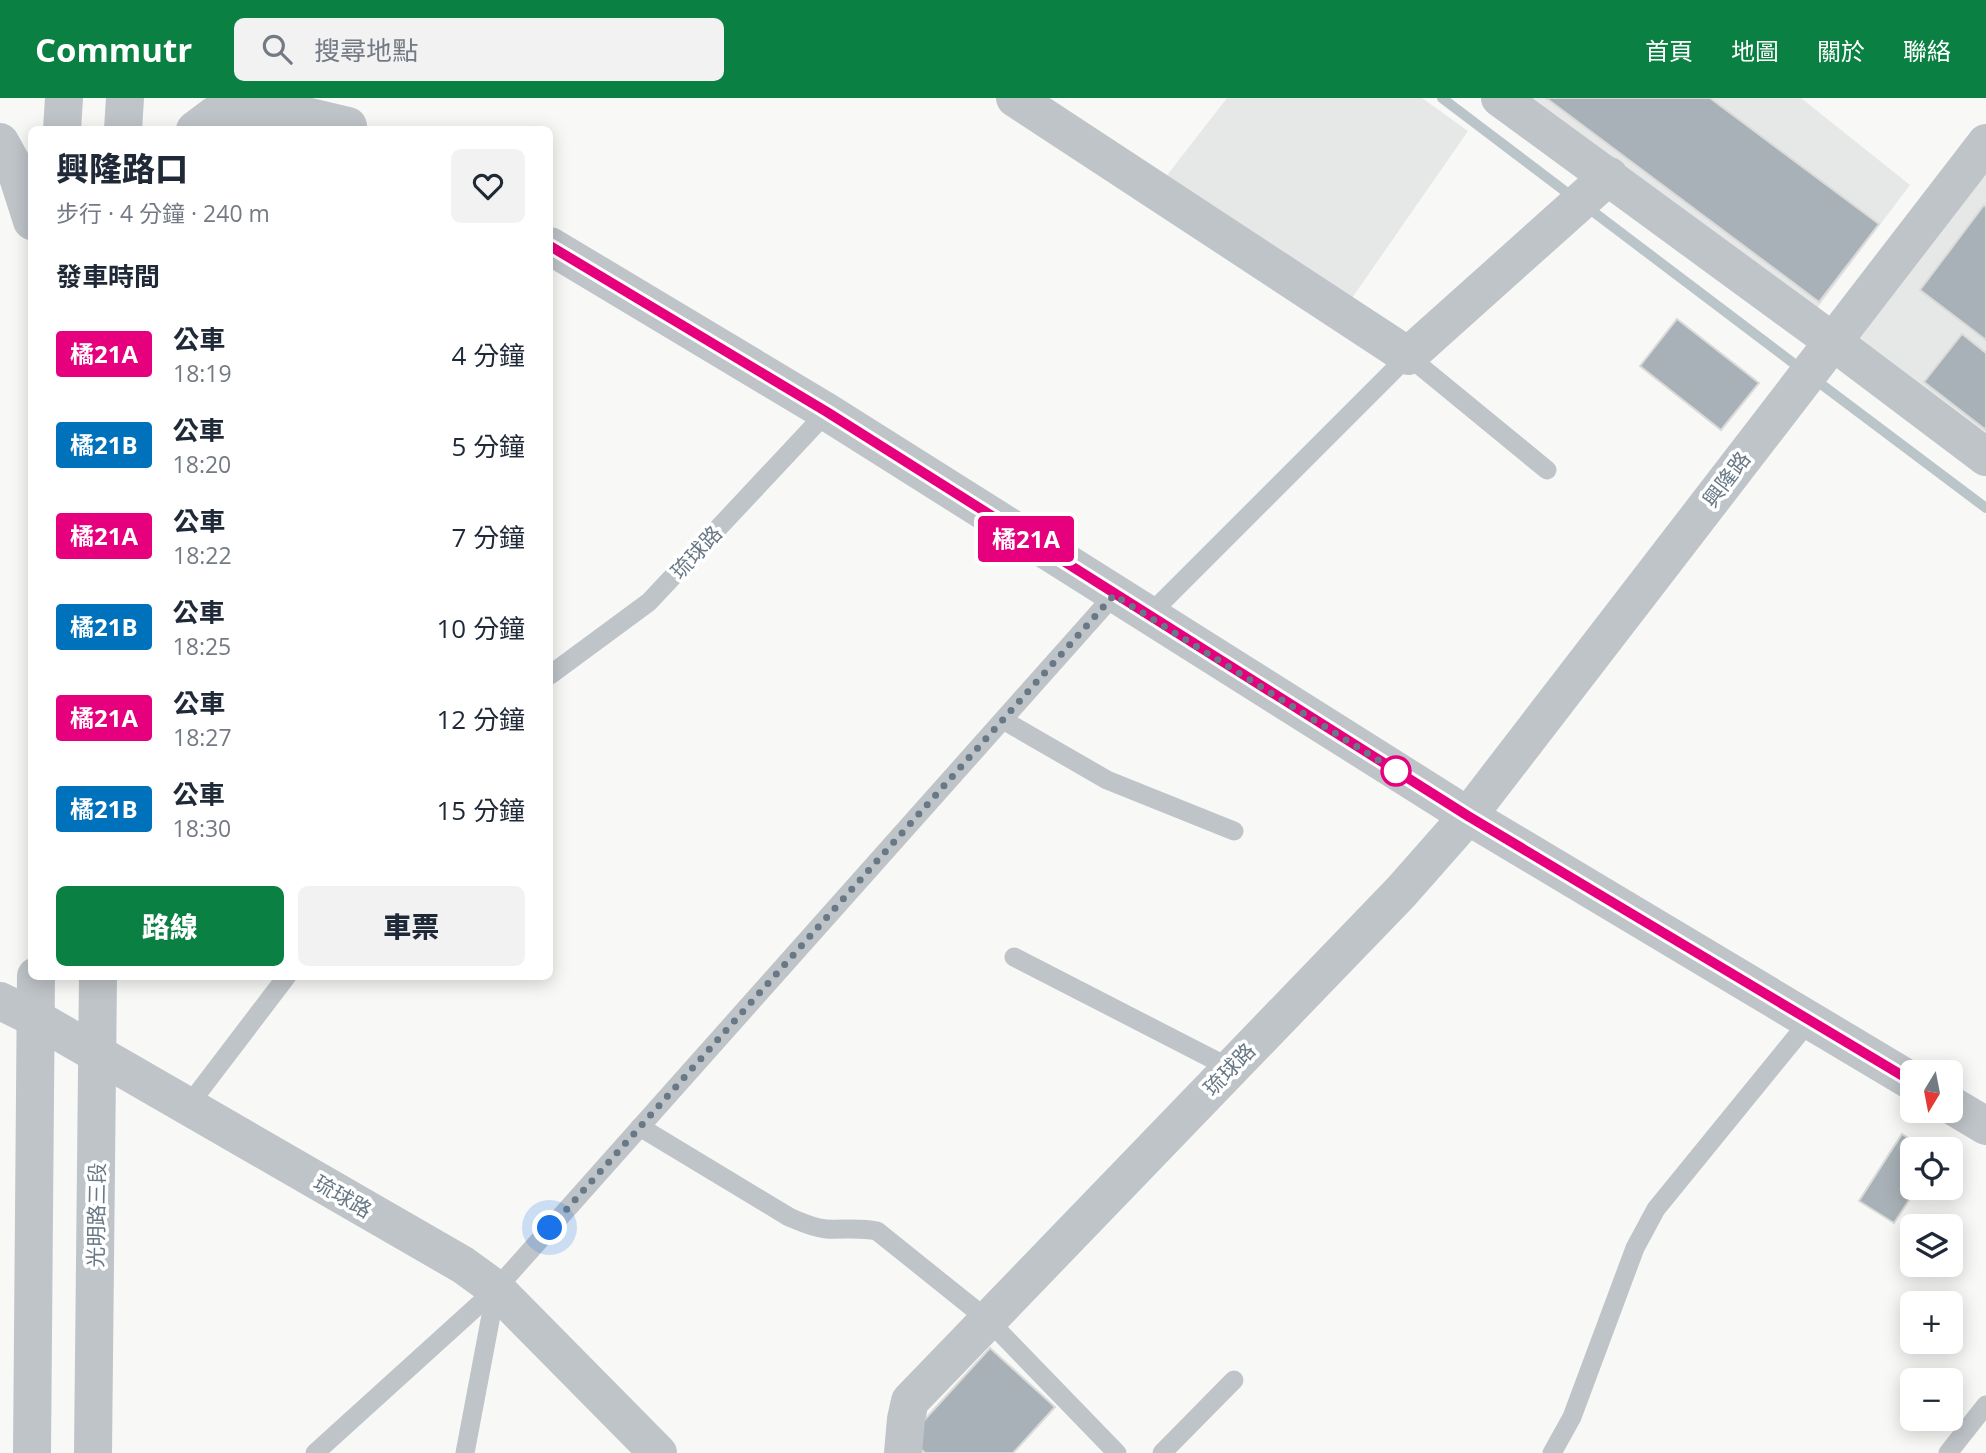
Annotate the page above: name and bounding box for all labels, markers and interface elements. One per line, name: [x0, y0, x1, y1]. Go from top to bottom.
search box: [234, 18, 724, 81]
text: Commutr: [35, 27, 192, 72]
icon: search: [258, 30, 296, 68]
text: 搜尋地點: [314, 32, 418, 68]
text: 首頁: [1645, 34, 1693, 67]
text: 地圖: [1731, 34, 1779, 67]
text: 關於: [1817, 34, 1865, 67]
text: 聯絡: [1903, 34, 1951, 67]
text: 興隆路口: [56, 146, 188, 191]
button: heart: [451, 149, 525, 223]
text: 步行 · 4 分鐘 · 240 m: [56, 197, 270, 229]
text: 發車時間: [56, 258, 160, 294]
text: 公車: [173, 321, 225, 357]
text: 橘21A: [70, 337, 138, 370]
text: 4 分鐘: [451, 337, 525, 373]
text: 18:19: [173, 357, 232, 389]
text: 公車: [173, 412, 225, 448]
text: 橘21B: [70, 428, 138, 461]
text: 5 分鐘: [451, 428, 525, 464]
street label: 興隆路: [1696, 445, 1756, 513]
text: 18:20: [173, 448, 231, 480]
text: 公車: [173, 503, 225, 539]
line badge: 橘21A: [977, 516, 1075, 562]
text: 橘21A: [70, 519, 138, 552]
text: 7 分鐘: [451, 519, 525, 555]
street label: 琉球路: [664, 519, 728, 585]
text: 橘21A: [992, 522, 1060, 555]
text: 18:22: [173, 539, 232, 571]
text: 公車: [173, 594, 225, 630]
text: 橘21B: [70, 610, 138, 643]
text: 10 分鐘: [437, 610, 525, 646]
text: 18:25: [173, 630, 231, 662]
text: 公車: [173, 685, 225, 721]
text: 橘21A: [70, 701, 138, 734]
text: 12 分鐘: [437, 701, 525, 737]
text: 18:27: [173, 721, 232, 753]
unlabelled marker: [1381, 756, 1411, 786]
text: 公車: [173, 776, 225, 812]
text: 橘21B: [70, 792, 138, 825]
text: 15 分鐘: [437, 792, 525, 828]
text: 18:30: [173, 812, 231, 844]
button: 路線: [56, 886, 284, 966]
button: 車票: [298, 886, 525, 966]
street label: 琉球路: [1197, 1037, 1261, 1101]
north arrow: [1900, 1060, 1964, 1124]
map controls: [1900, 1060, 1963, 1431]
button: locate: [1900, 1137, 1963, 1200]
street label: 光明路三段: [81, 1162, 111, 1268]
street label: 琉球路: [309, 1168, 377, 1224]
your location: [532, 1210, 567, 1245]
button: layers: [1900, 1214, 1963, 1277]
button: +: [1900, 1291, 1963, 1354]
button: −: [1900, 1368, 1963, 1431]

